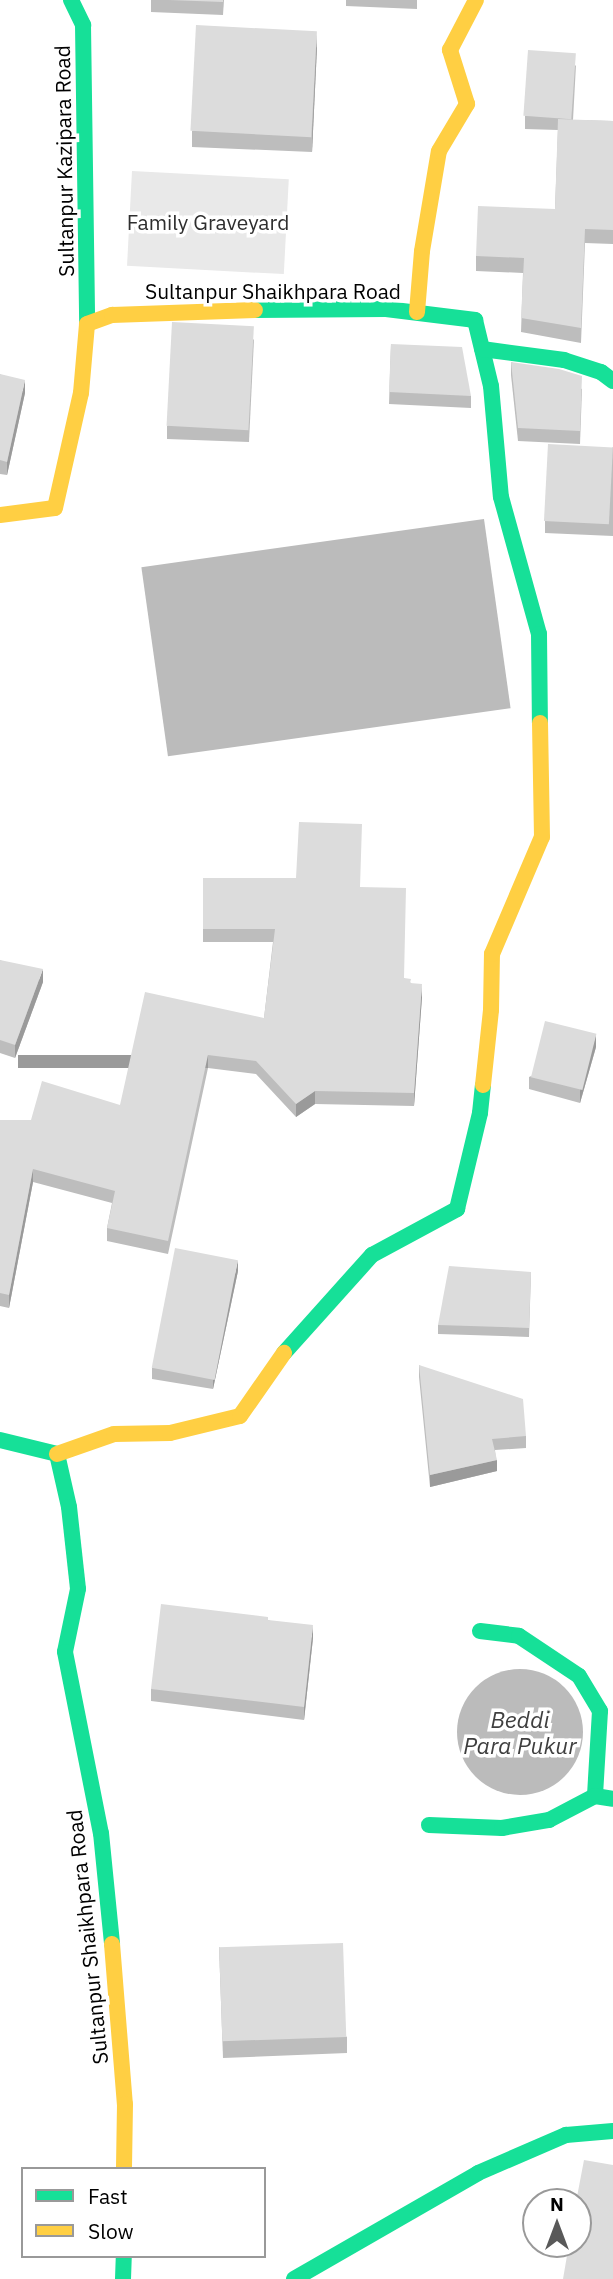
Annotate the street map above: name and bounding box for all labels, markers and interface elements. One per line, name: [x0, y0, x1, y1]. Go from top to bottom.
street label: Sultanpur Kazipara Road: [49, 45, 79, 277]
park label: Family Graveyard: [127, 209, 289, 235]
street label: Sultanpur Shaikhpara Road: [145, 278, 401, 304]
water label: Beddi Para Pukur: [463, 1705, 577, 1759]
street label: Sultanpur Shaikhpara Road: [61, 1808, 113, 2066]
legend: [21, 2167, 266, 2258]
text: Fast: [88, 2182, 128, 2210]
north arrow: [522, 2188, 592, 2258]
text: N: [550, 2192, 564, 2216]
text: Slow: [88, 2217, 134, 2245]

